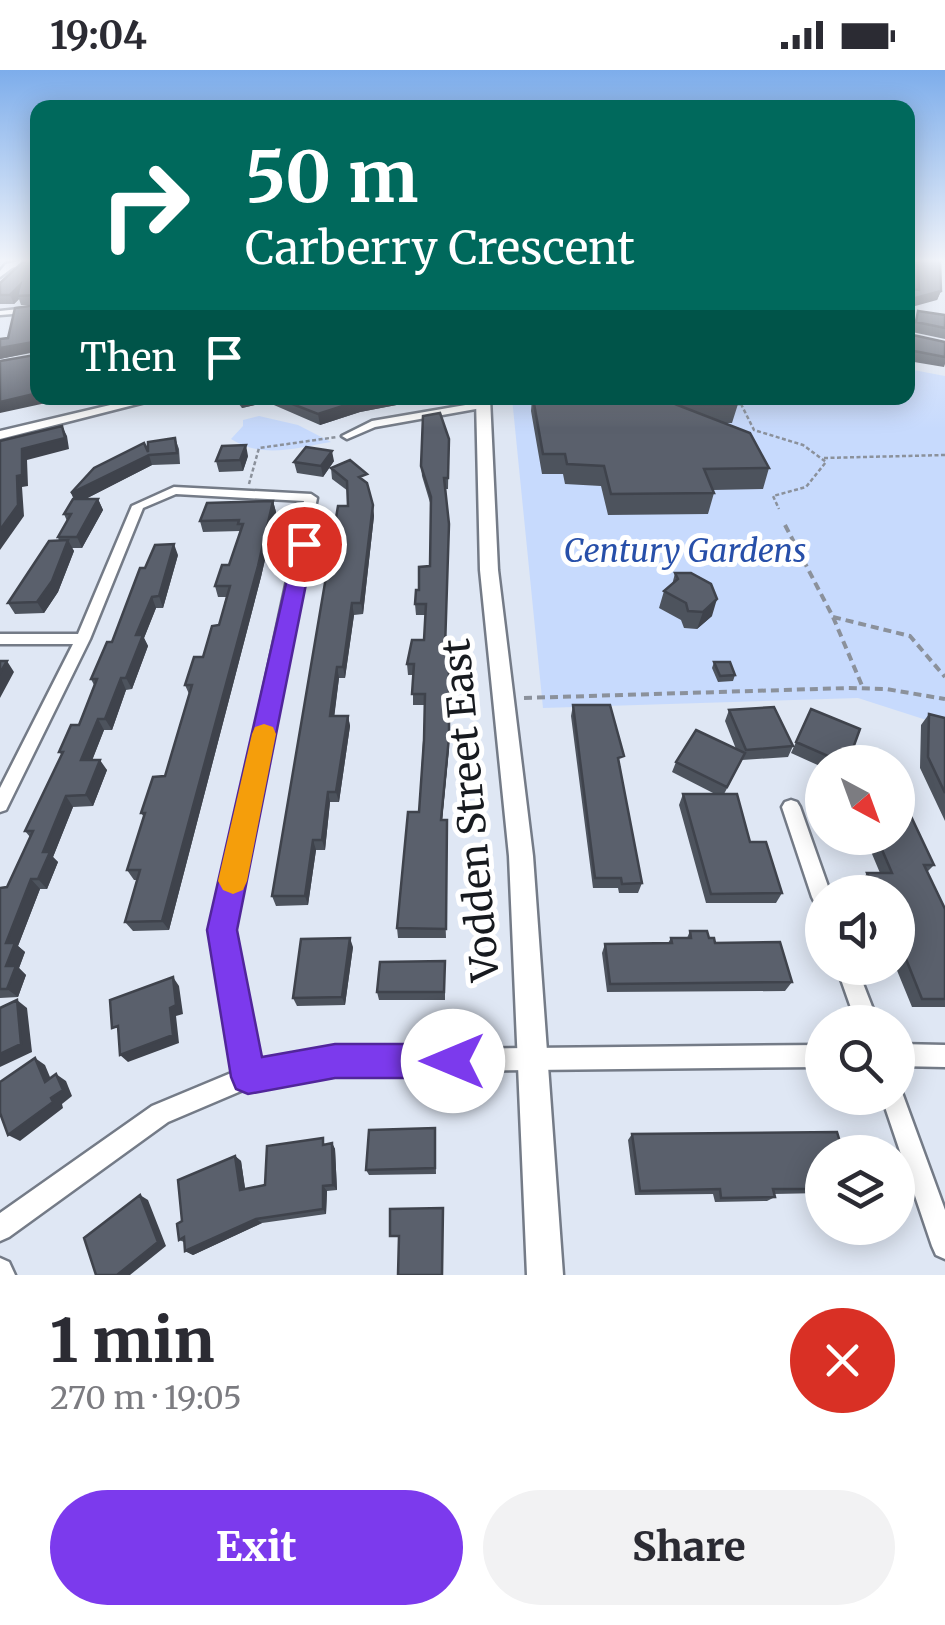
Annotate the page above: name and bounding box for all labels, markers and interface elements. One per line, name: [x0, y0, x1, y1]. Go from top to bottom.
text: 19:04: [50, 12, 147, 59]
text: 50 m: [245, 133, 418, 221]
icon: right: [80, 140, 210, 270]
text: Carberry Crescent: [245, 220, 635, 276]
icon: arrive: [197, 330, 252, 385]
text: Then: [80, 334, 177, 381]
pin: [262, 502, 347, 587]
icon: arrive: [277, 517, 332, 572]
park label: Century Gardens: [564, 531, 806, 571]
street label: Vodden Street East: [432, 637, 509, 984]
north arrow: [805, 745, 915, 855]
map controls: [805, 745, 915, 1245]
button: sound: [805, 875, 915, 985]
button: search: [805, 1005, 915, 1115]
position arrow: [401, 1009, 505, 1113]
button: layers: [805, 1135, 915, 1245]
text: 1 min: [50, 1303, 214, 1378]
button: close: [790, 1308, 895, 1413]
text: 270 m · 19:05: [50, 1378, 242, 1418]
button: Exit: [50, 1490, 463, 1605]
button: Share: [483, 1490, 895, 1605]

